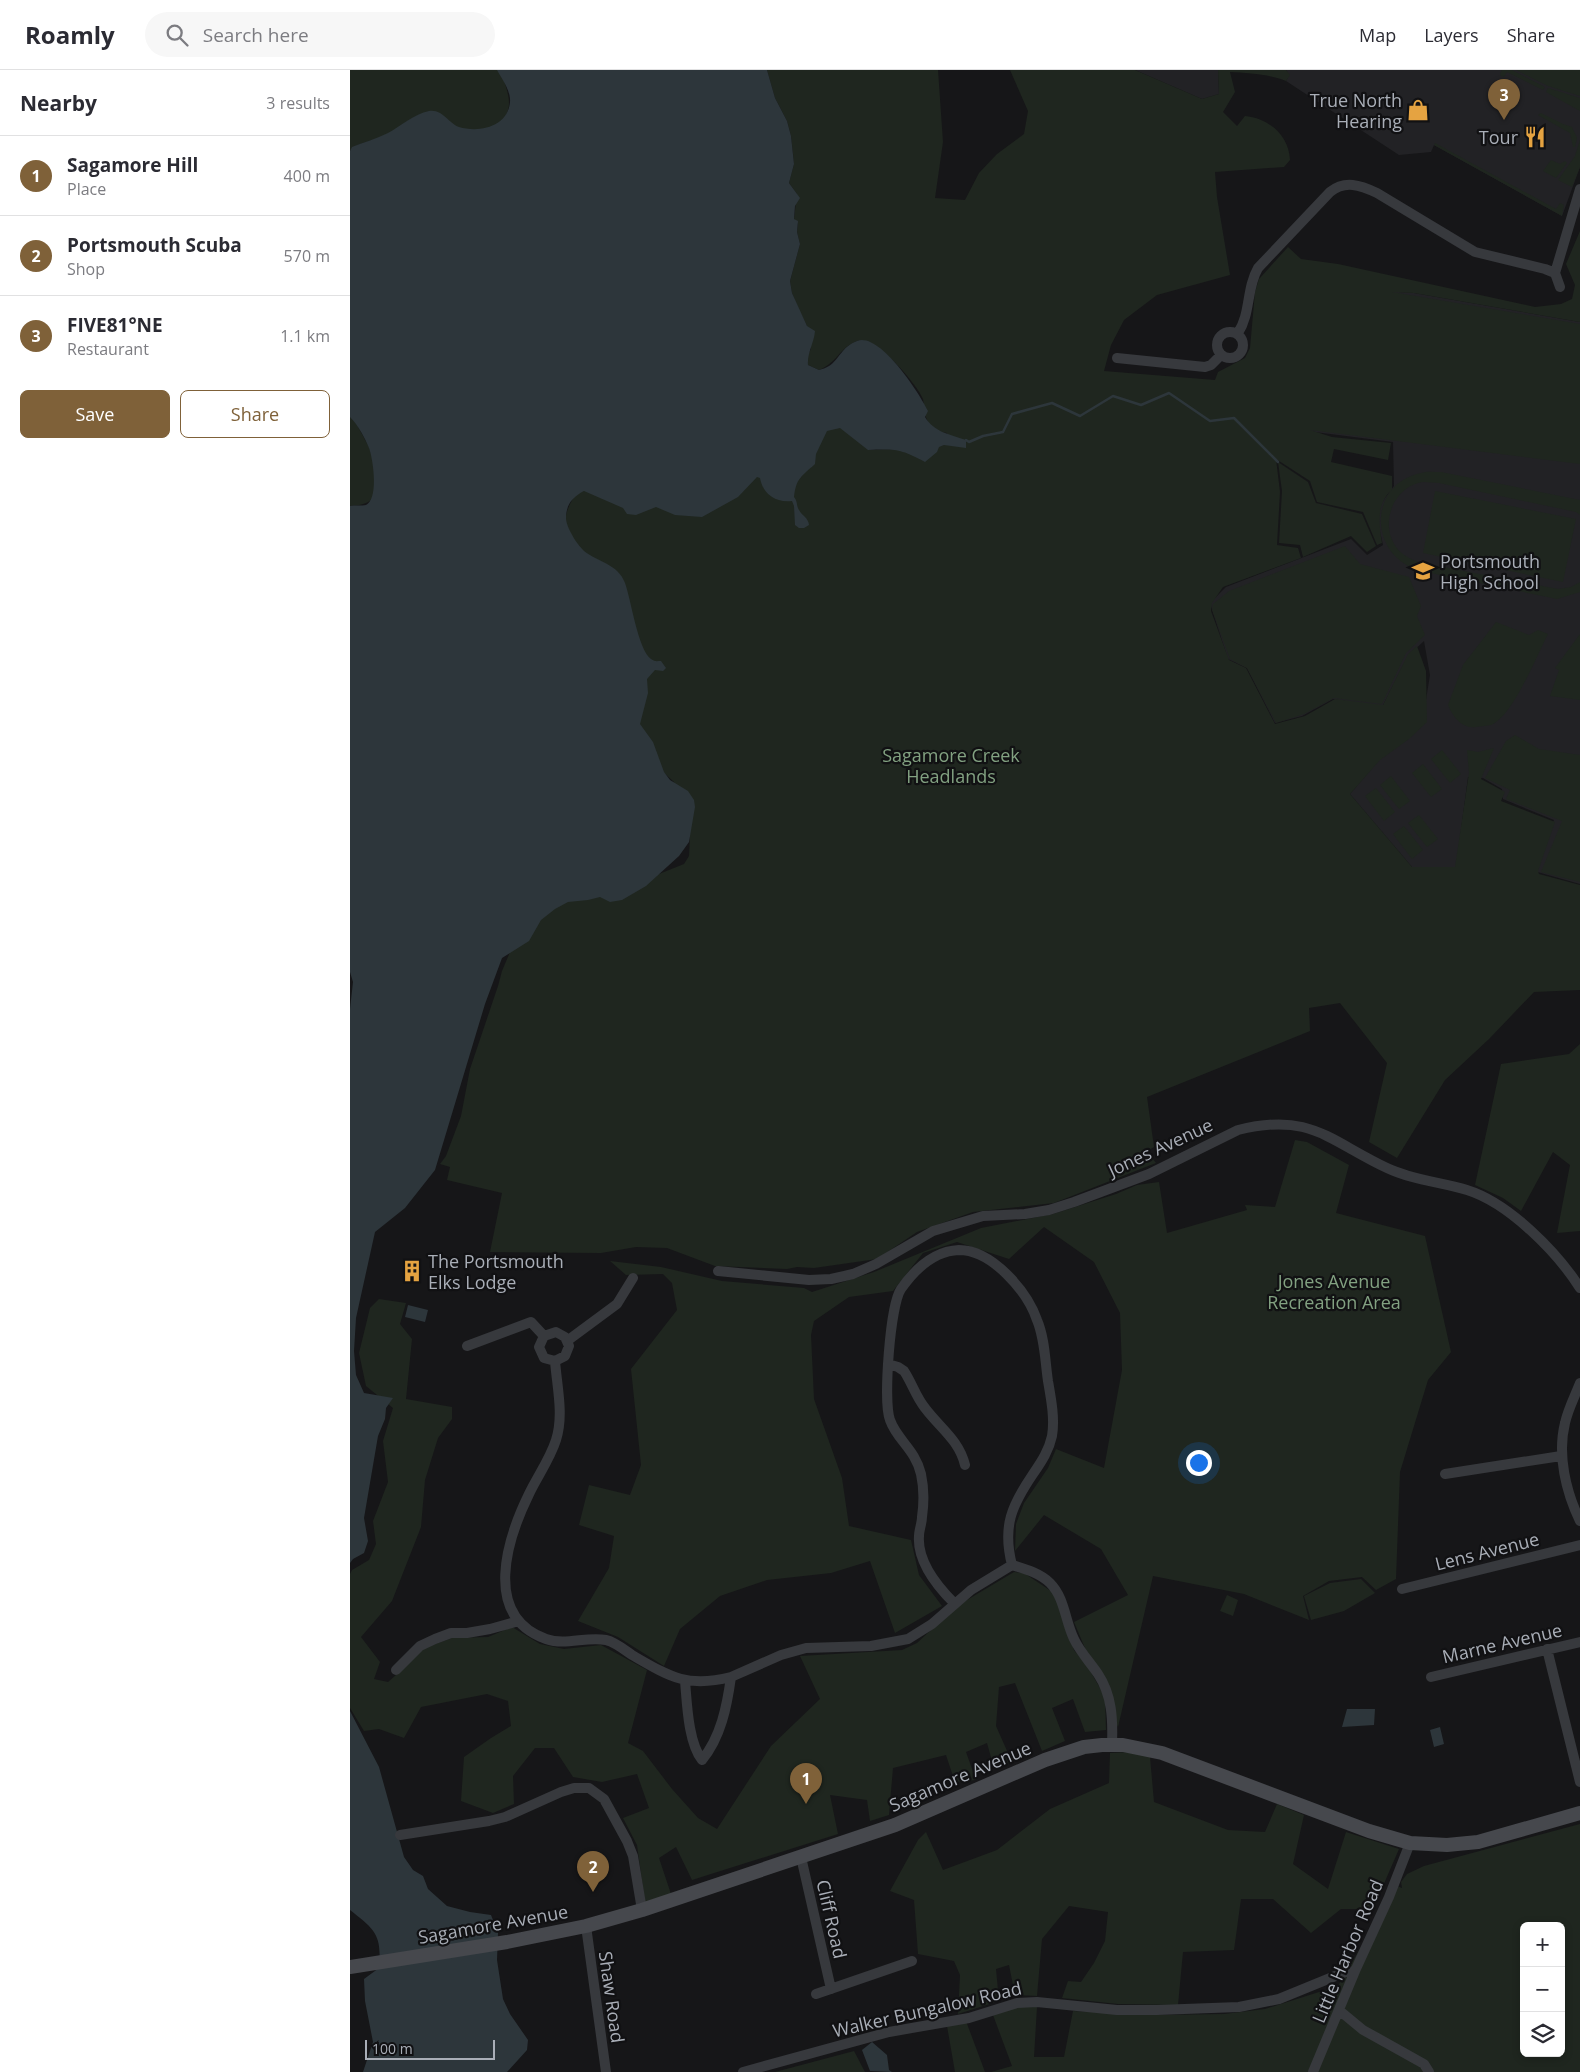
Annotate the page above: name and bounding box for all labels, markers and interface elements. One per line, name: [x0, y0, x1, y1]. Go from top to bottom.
search box: [145, 12, 495, 57]
text: Roamly: [25, 18, 115, 51]
icon: search: [163, 21, 191, 49]
text: Search here: [203, 22, 309, 48]
text: Map: [1359, 23, 1396, 47]
text: Layers: [1424, 23, 1479, 47]
text: Share: [1507, 23, 1555, 47]
pin: 3: [1488, 79, 1520, 120]
place label: True North Hearing: [1310, 88, 1402, 133]
text: Nearby: [20, 89, 97, 117]
text: 3 results: [266, 92, 330, 114]
shop icon: True North Hearing: [1405, 97, 1431, 123]
restaurant icon: Tour: [1522, 124, 1548, 150]
place label: Tour: [1479, 125, 1519, 149]
text: Sagamore Hill: [67, 152, 198, 178]
text: 1: [31, 165, 41, 187]
text: 400 m: [284, 165, 330, 187]
text: Place: [67, 178, 106, 200]
text: Portsmouth Scuba: [67, 232, 242, 258]
text: 2: [31, 245, 41, 267]
text: 570 m: [284, 245, 330, 267]
text: Shop: [67, 258, 105, 280]
text: FIVE81°NE: [67, 312, 163, 338]
text: 3: [31, 325, 41, 347]
text: 1.1 km: [280, 325, 330, 347]
text: Restaurant: [67, 338, 149, 360]
button: Save: [20, 390, 170, 438]
button: Share: [180, 390, 330, 438]
place label: Portsmouth High School: [1440, 549, 1540, 594]
school or university icon: Portsmouth High School: [1410, 558, 1436, 584]
park label: Sagamore Creek Headlands: [882, 743, 1020, 788]
street label: Jones Avenue: [1102, 1112, 1216, 1183]
place label: The Portsmouth Elks Lodge: [428, 1249, 564, 1294]
building icon: The Portsmouth Elks Lodge: [399, 1258, 425, 1284]
park label: Jones Avenue Recreation Area: [1267, 1269, 1401, 1314]
your location: [1186, 1450, 1212, 1476]
street label: Lens Avenue: [1432, 1526, 1542, 1576]
street label: Marne Avenue: [1440, 1618, 1564, 1668]
street label: Sagamore Avenue: [885, 1735, 1035, 1817]
pin: 1: [790, 1763, 822, 1804]
pin: 2: [577, 1851, 609, 1892]
street label: Little Harbor Road: [1306, 1876, 1388, 2026]
street label: Cliff Road: [811, 1877, 853, 1961]
street label: Sagamore Avenue: [416, 1899, 570, 1949]
map controls: [1520, 1922, 1565, 2057]
button: +: [1520, 1922, 1565, 1967]
street label: Shaw Road: [594, 1950, 630, 2044]
button: −: [1520, 1967, 1565, 2012]
street label: Walker Bungalow Road: [830, 1976, 1024, 2042]
button: layers: [1520, 2012, 1565, 2057]
scale bar: [365, 2037, 495, 2060]
text: 100 m: [372, 2039, 413, 2058]

